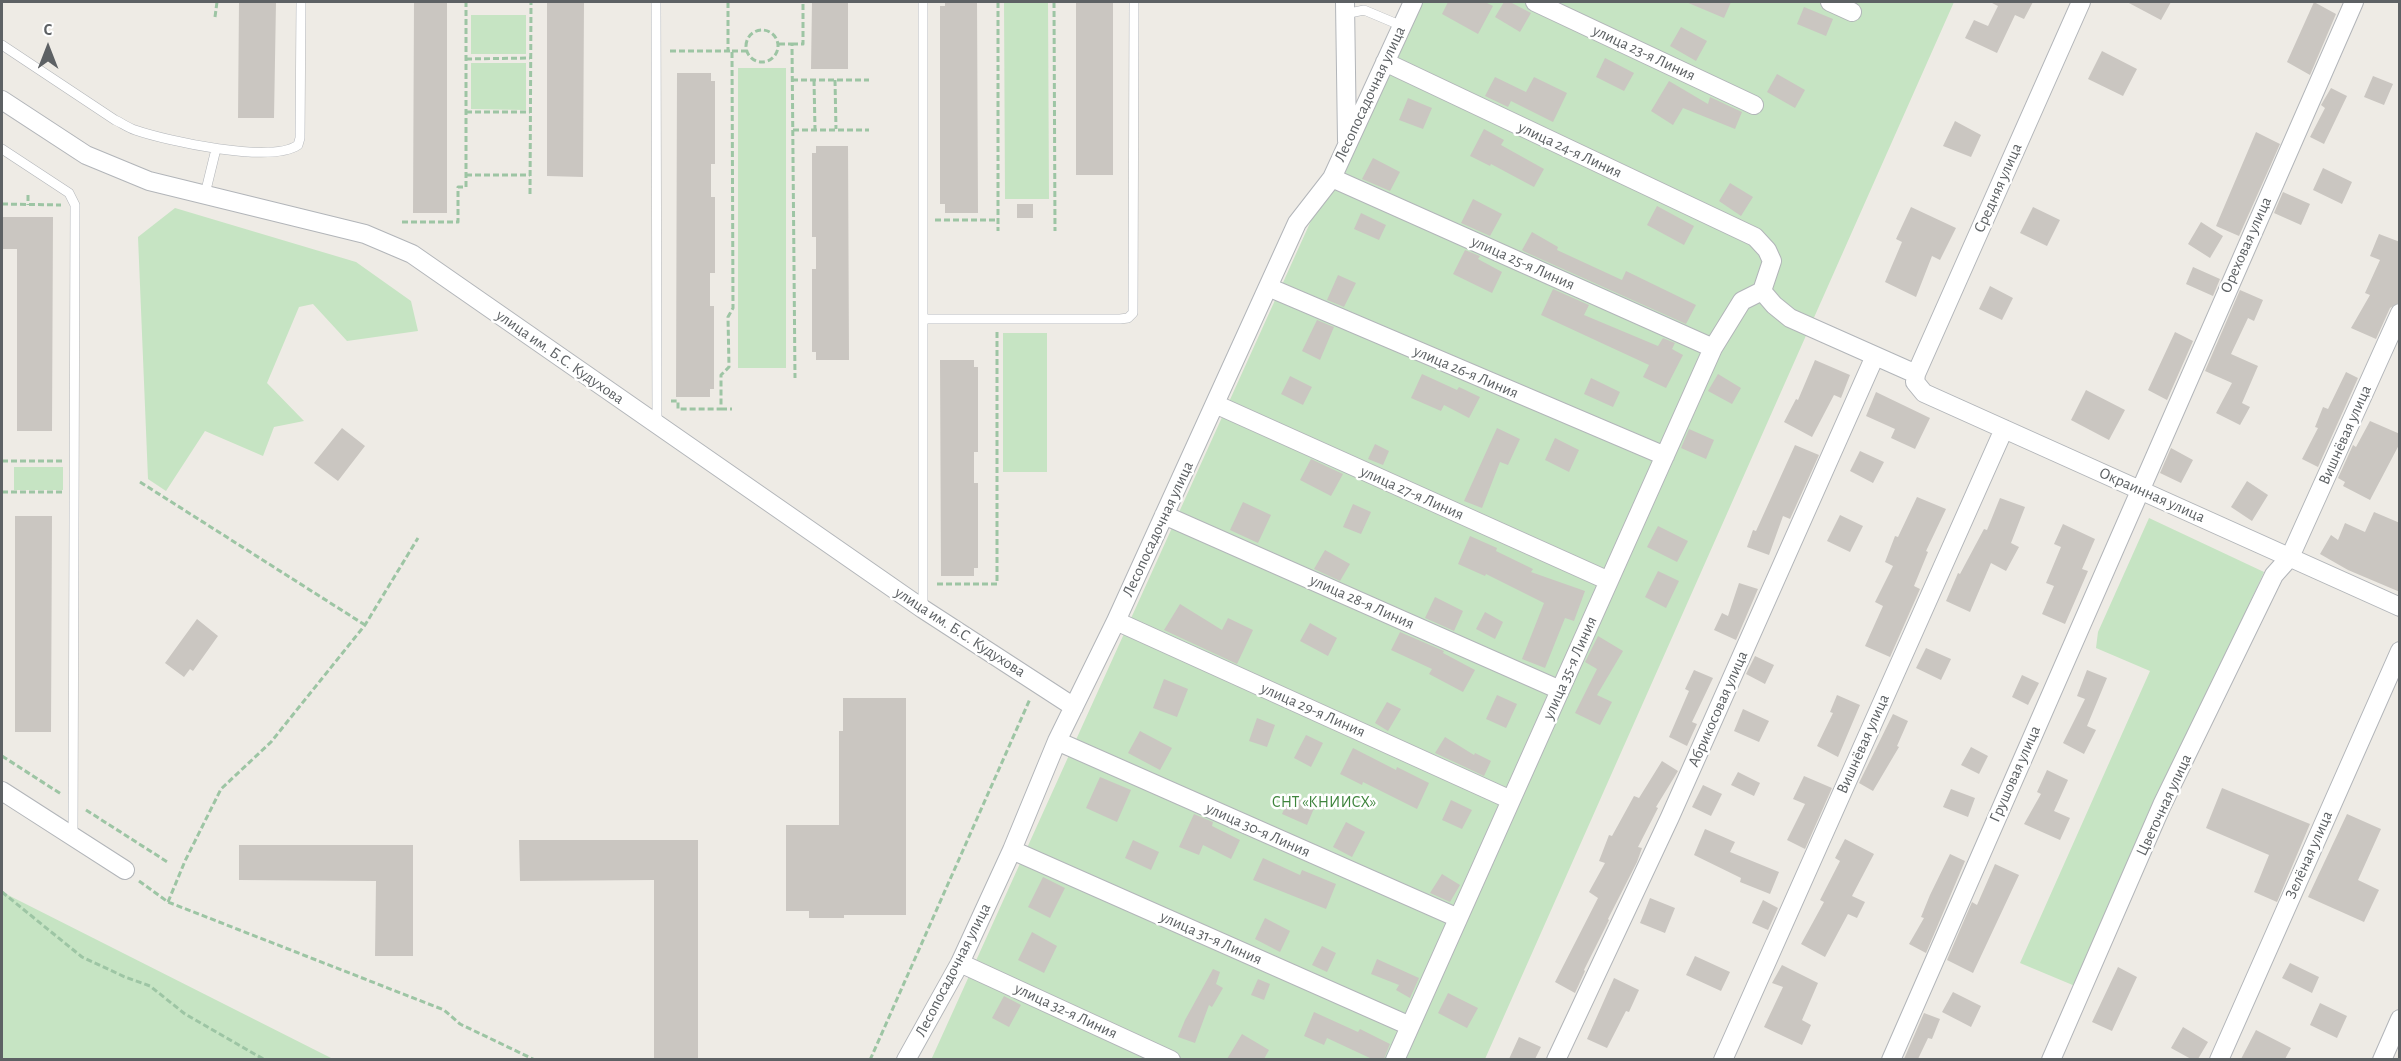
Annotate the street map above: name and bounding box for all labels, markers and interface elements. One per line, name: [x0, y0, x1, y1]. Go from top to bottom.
north arrow: [18, 18, 78, 78]
street label: улица 23-я Линия: [1590, 21, 1698, 85]
text: С: [44, 22, 52, 38]
street label: Лесопосадочная улица: [1330, 23, 1410, 165]
street label: улица 24-я Линия: [1515, 118, 1625, 182]
street label: Средняя улица: [1970, 140, 2026, 236]
street label: Ореховая улица: [2216, 194, 2276, 296]
street label: улица 25-я Линия: [1468, 232, 1578, 294]
street label: улица им. Б.С. Кудухова: [492, 306, 628, 408]
street label: улица 26-я Линия: [1411, 341, 1521, 403]
street label: Вишнёвая улица: [2314, 382, 2376, 488]
street label: Лесопосадочная улица: [1118, 458, 1198, 600]
street label: улица 27-я Линия: [1357, 462, 1467, 524]
street label: Окраинная улица: [2096, 463, 2208, 527]
street label: улица 28-я Линия: [1307, 570, 1417, 634]
street label: улица им. Б.С. Кудухова: [891, 583, 1029, 681]
street label: улица 35-я Линия: [1539, 614, 1601, 722]
street label: Абрикосовая улица: [1684, 648, 1752, 770]
street label: улица 29-я Линия: [1258, 678, 1368, 742]
street label: Вишнёвая улица: [1832, 691, 1894, 797]
street label: Грушовая улица: [1985, 723, 2045, 825]
street label: Цветочная улица: [2132, 751, 2196, 859]
park label: СНТ «КНИИСХ»: [1272, 792, 1376, 812]
street label: улица 30-я Линия: [1203, 798, 1313, 862]
street label: Зелёная улица: [2281, 808, 2337, 902]
street label: Лесопосадочная улица: [911, 900, 995, 1040]
street label: улица 31-я Линия: [1157, 907, 1265, 969]
street label: улица 32-я Линия: [1012, 979, 1120, 1043]

